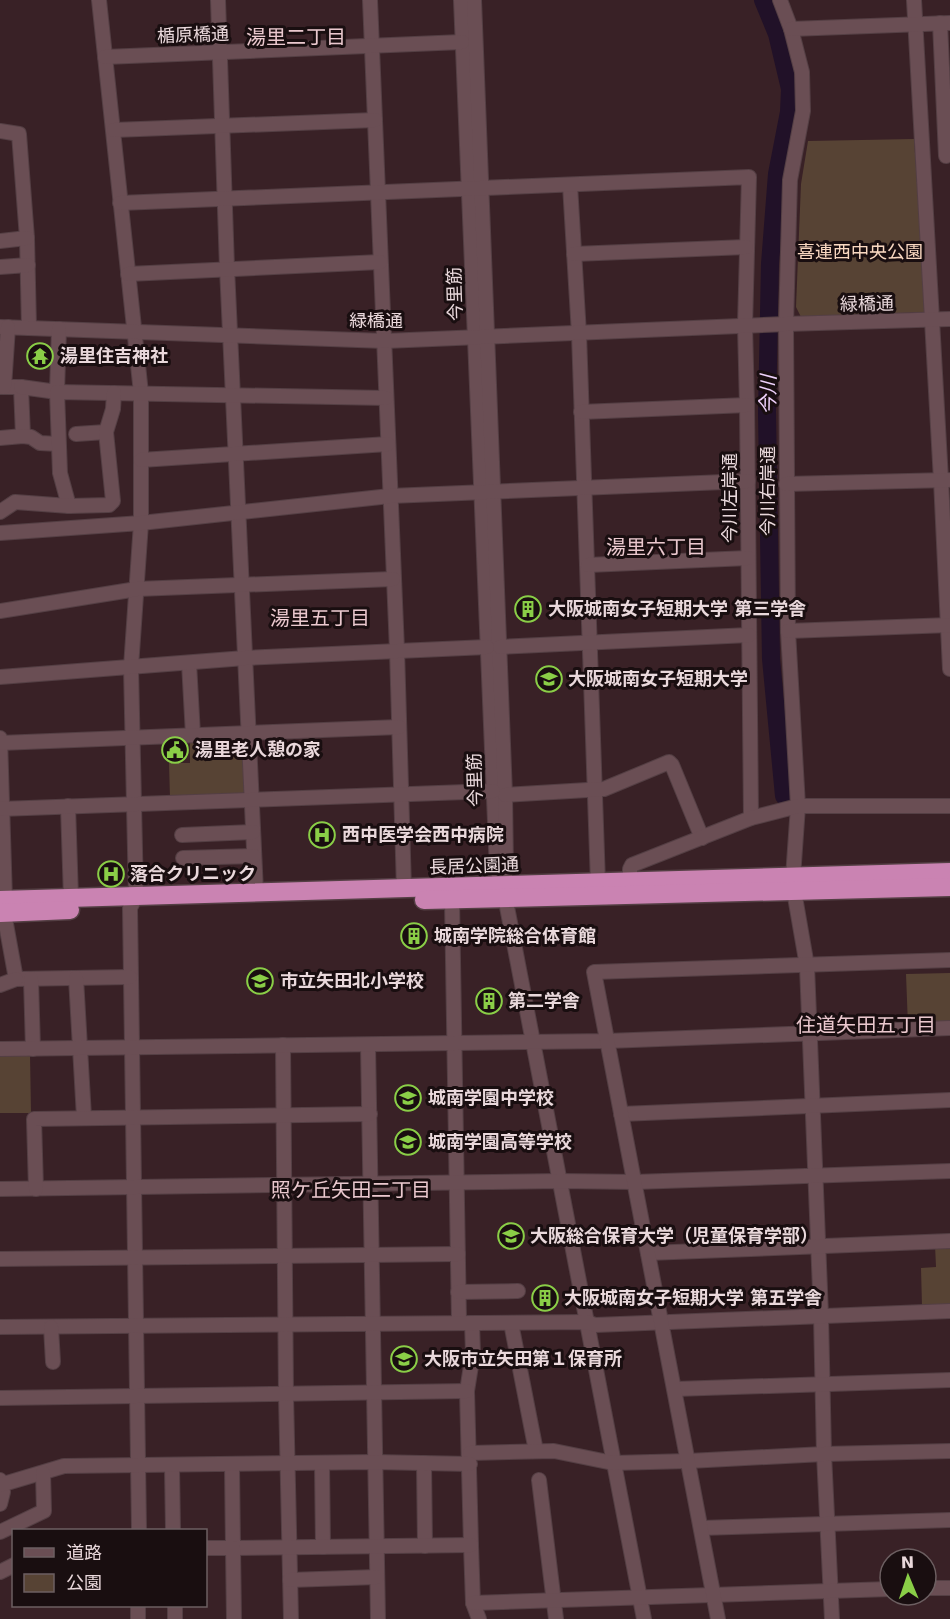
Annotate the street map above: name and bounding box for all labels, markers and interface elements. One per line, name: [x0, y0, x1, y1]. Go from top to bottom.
street label: 楯原橋通: [157, 23, 229, 46]
district label: 湯里二丁目: [246, 25, 346, 49]
park label: 喜連西中央公園: [797, 241, 923, 262]
street label: 今里筋: [443, 267, 466, 321]
street label: 緑橋通: [840, 293, 894, 314]
street label: 緑橋通: [349, 310, 403, 331]
temple icon: 湯里住吉神社: [25, 341, 55, 371]
place label: 湯里住吉神社: [60, 345, 168, 366]
water label: 今川: [756, 373, 780, 415]
street label: 今川右岸通: [757, 446, 778, 536]
street label: 今川左岸通: [719, 453, 740, 543]
district label: 湯里六丁目: [606, 535, 706, 559]
building icon: 大阪城南女子短期大学 第三学舎: [513, 594, 543, 624]
place label: 大阪城南女子短期大学 第三学舎: [548, 598, 806, 619]
district label: 湯里五丁目: [270, 606, 370, 630]
school or university icon: 大阪城南女子短期大学: [534, 664, 564, 694]
place label: 大阪城南女子短期大学: [568, 668, 748, 689]
public building icon: 湯里老人憩の家: [160, 735, 190, 765]
place label: 湯里老人憩の家: [195, 739, 321, 760]
street label: 今里筋: [463, 753, 486, 807]
hospital icon: 西中医学会西中病院: [307, 820, 337, 850]
place label: 西中医学会西中病院: [342, 824, 504, 845]
street label: 長居公園通: [429, 853, 519, 878]
hospital icon: 落合クリニック: [96, 859, 126, 889]
place label: 落合クリニック: [130, 863, 256, 884]
building icon: 城南学院総合体育館: [399, 921, 429, 951]
place label: 城南学院総合体育館: [434, 925, 596, 946]
school or university icon: 市立矢田北小学校: [245, 966, 275, 996]
place label: 市立矢田北小学校: [280, 970, 424, 991]
building icon: 第二学舎: [474, 986, 504, 1016]
place label: 第二学舎: [508, 990, 580, 1011]
district label: 住道矢田五丁目: [796, 1013, 936, 1037]
school or university icon: 城南学園中学校: [393, 1083, 423, 1113]
place label: 城南学園中学校: [428, 1087, 554, 1108]
school or university icon: 城南学園高等学校: [393, 1127, 423, 1157]
place label: 城南学園高等学校: [428, 1131, 572, 1152]
district label: 照ケ丘矢田二丁目: [271, 1178, 431, 1202]
school or university icon: 大阪総合保育大学（児童保育学部）: [496, 1221, 526, 1251]
place label: 大阪総合保育大学（児童保育学部）: [530, 1225, 818, 1246]
building icon: 大阪城南女子短期大学 第五学舎: [530, 1283, 560, 1313]
place label: 大阪城南女子短期大学 第五学舎: [564, 1287, 822, 1308]
school or university icon: 大阪市立矢田第１保育所: [389, 1344, 419, 1374]
place label: 大阪市立矢田第１保育所: [424, 1348, 622, 1369]
legend: [12, 1529, 207, 1607]
text: 道路: [66, 1542, 102, 1563]
north arrow: [878, 1547, 938, 1607]
text: N: [900, 1553, 915, 1572]
text: 公園: [66, 1572, 102, 1593]

